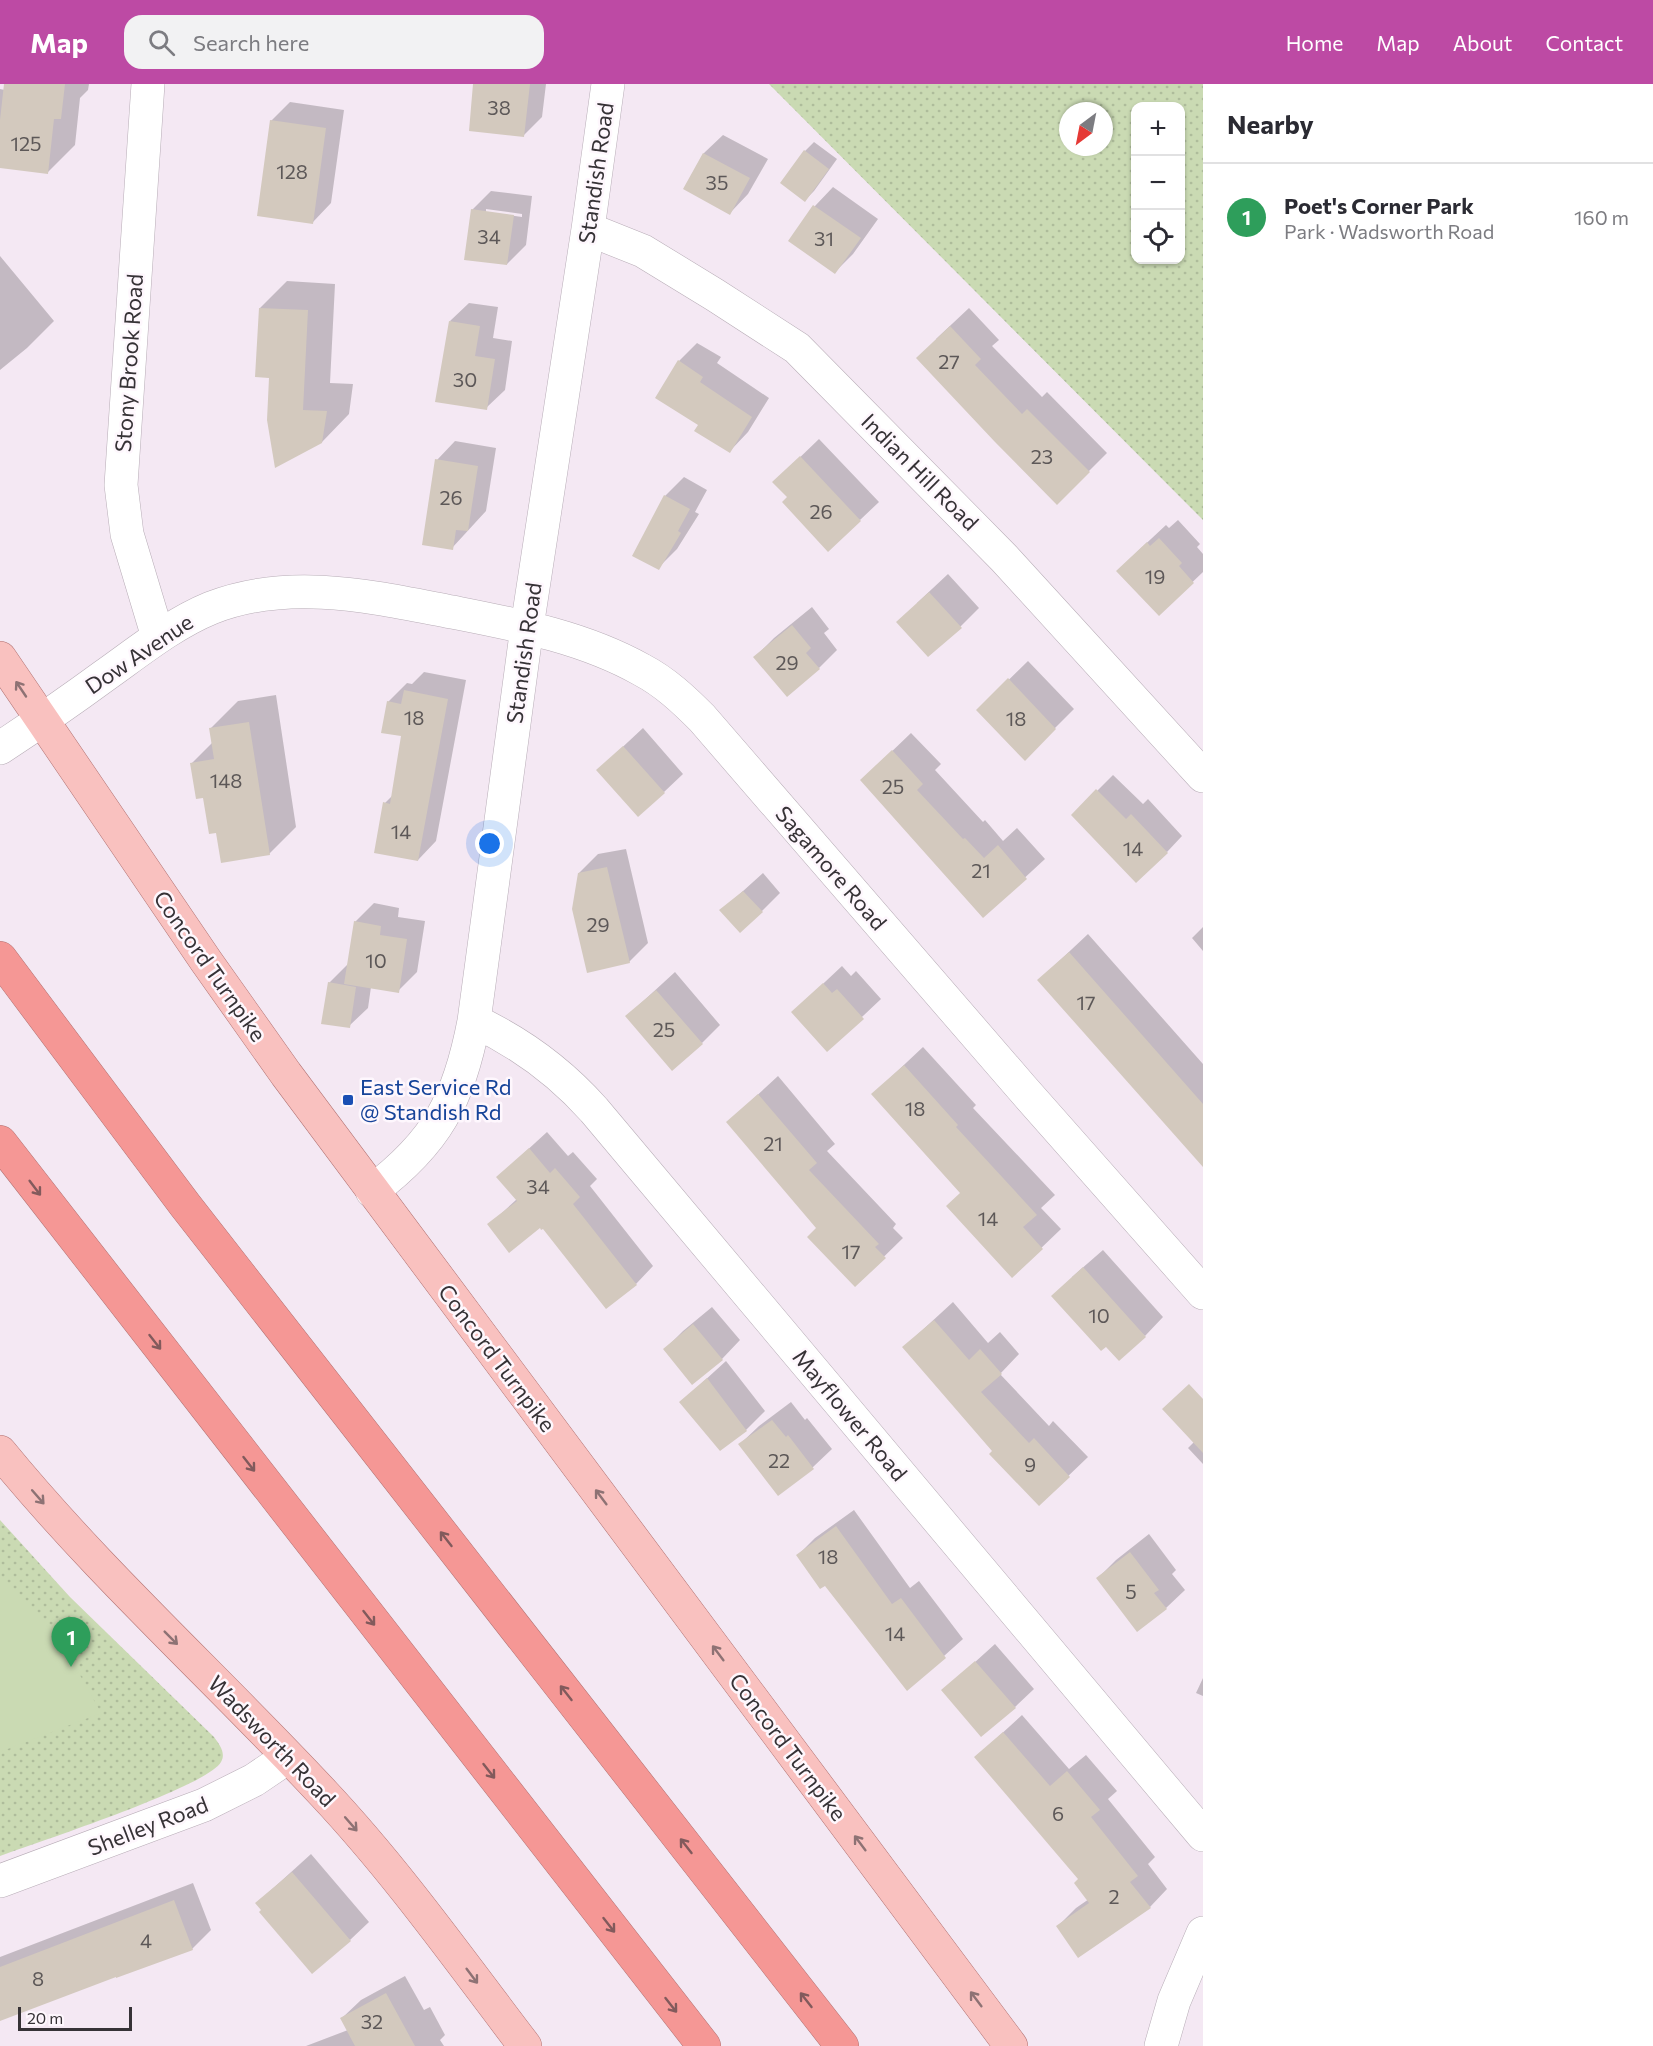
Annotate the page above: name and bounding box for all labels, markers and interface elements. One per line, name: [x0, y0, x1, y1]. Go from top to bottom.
search box: [124, 15, 544, 69]
text: Map: [30, 25, 88, 59]
icon: search: [145, 26, 178, 59]
text: Search here: [193, 29, 309, 56]
text: Home: [1286, 30, 1343, 55]
text: Map: [1376, 30, 1420, 55]
text: About: [1453, 30, 1512, 55]
text: Contact: [1545, 30, 1623, 55]
house number: 38: [487, 95, 511, 119]
street label: Standish Road: [572, 101, 619, 245]
north arrow: [1059, 102, 1113, 156]
map controls: [1131, 102, 1185, 264]
button: +: [1131, 102, 1185, 156]
text: Nearby: [1227, 108, 1314, 139]
house number: 125: [10, 131, 42, 155]
button: −: [1131, 156, 1185, 210]
house number: 128: [276, 159, 308, 183]
house number: 35: [706, 170, 728, 194]
text: Poet's Corner Park: [1284, 192, 1474, 219]
text: 1: [1242, 205, 1251, 229]
text: 160 m: [1574, 205, 1629, 229]
button: locate: [1131, 210, 1185, 264]
text: Park · Wadsworth Road: [1284, 219, 1494, 243]
house number: 34: [477, 224, 501, 248]
house number: 31: [814, 226, 834, 250]
street label: Stony Brook Road: [109, 273, 148, 453]
house number: 27: [938, 349, 960, 373]
house number: 30: [453, 367, 477, 391]
street label: Indian Hill Road: [856, 408, 984, 536]
house number: 23: [1031, 444, 1053, 468]
house number: 26: [439, 485, 463, 509]
house number: 26: [809, 499, 833, 523]
house number: 19: [1145, 564, 1165, 588]
street label: Standish Road: [500, 581, 547, 725]
street label: Dow Avenue: [80, 608, 198, 699]
house number: 29: [775, 650, 799, 674]
one-way arrow: [15, 681, 27, 698]
house number: 18: [404, 705, 424, 729]
house number: 18: [1006, 706, 1026, 730]
house number: 148: [210, 768, 242, 792]
house number: 25: [882, 774, 904, 798]
street label: Sagamore Road: [770, 800, 893, 935]
house number: 14: [391, 819, 411, 843]
your location: [475, 829, 504, 858]
house number: 14: [1123, 836, 1143, 860]
house number: 21: [971, 858, 991, 882]
street label: Concord Turnpike: [148, 885, 272, 1046]
house number: 29: [586, 912, 610, 936]
house number: 10: [365, 948, 387, 972]
house number: 17: [1076, 990, 1096, 1014]
house number: 25: [653, 1017, 675, 1041]
place label: East Service Rd @ Standish Rd: [360, 1073, 511, 1125]
marker: East Service Rd @ Standish Rd: [341, 1093, 355, 1107]
house number: 18: [905, 1096, 925, 1120]
house number: 21: [763, 1131, 783, 1155]
house number: 34: [526, 1174, 550, 1198]
one-way arrow: [29, 1180, 42, 1196]
house number: 14: [978, 1206, 998, 1230]
house number: 17: [841, 1239, 861, 1263]
street label: Concord Turnpike: [433, 1279, 562, 1437]
house number: 10: [1088, 1303, 1110, 1327]
one-way arrow: [148, 1334, 161, 1350]
street label: Mayflower Road: [787, 1343, 913, 1486]
house number: 22: [768, 1448, 790, 1472]
house number: 9: [1024, 1452, 1036, 1476]
one-way arrow: [243, 1456, 256, 1472]
one-way arrow: [31, 1489, 44, 1505]
one-way arrow: [595, 1489, 608, 1505]
one-way arrow: [439, 1531, 452, 1547]
house number: 18: [818, 1544, 838, 1568]
house number: 5: [1125, 1579, 1137, 1603]
one-way arrow: [363, 1609, 376, 1625]
pin: 1: [52, 1618, 90, 1667]
house number: 14: [885, 1621, 905, 1645]
one-way arrow: [164, 1631, 179, 1646]
one-way arrow: [711, 1646, 724, 1662]
street label: Concord Turnpike: [724, 1668, 853, 1826]
street label: Wadsworth Road: [203, 1670, 342, 1812]
one-way arrow: [559, 1685, 572, 1701]
one-way arrow: [483, 1763, 496, 1779]
street label: Shelley Road: [84, 1790, 212, 1861]
house number: 6: [1052, 1801, 1064, 1825]
one-way arrow: [344, 1816, 358, 1831]
one-way arrow: [853, 1835, 866, 1851]
one-way arrow: [679, 1839, 692, 1855]
house number: 2: [1108, 1884, 1120, 1908]
one-way arrow: [603, 1917, 616, 1933]
house number: 4: [140, 1928, 152, 1952]
house number: 8: [32, 1966, 44, 1990]
one-way arrow: [466, 1968, 478, 1984]
one-way arrow: [799, 1992, 812, 2008]
one-way arrow: [970, 1992, 983, 2008]
one-way arrow: [665, 1996, 678, 2012]
scale bar: [18, 2004, 132, 2032]
text: 20 m: [27, 2008, 63, 2027]
house number: 32: [361, 2009, 383, 2033]

